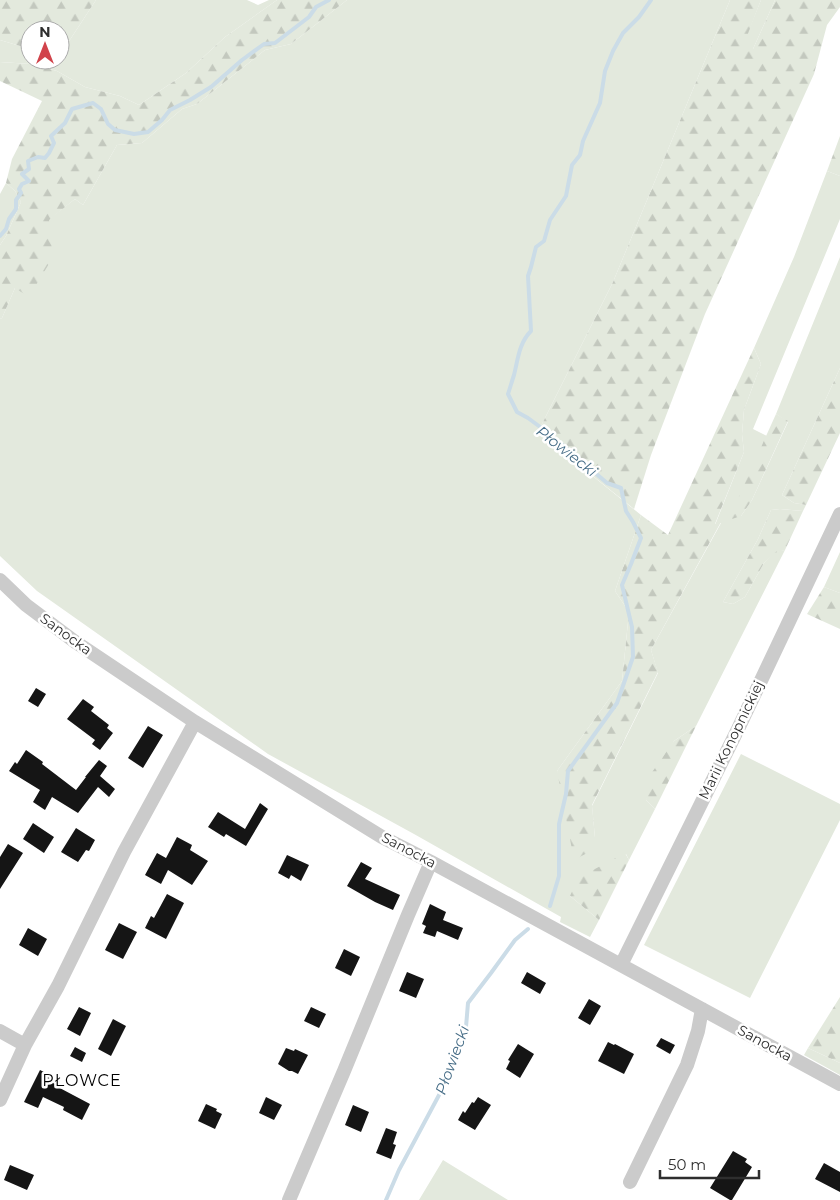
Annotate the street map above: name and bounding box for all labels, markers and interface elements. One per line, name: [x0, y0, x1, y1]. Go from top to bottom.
north arrow: [20, 20, 70, 70]
text: N: [39, 23, 51, 41]
water label: Płowiecki: [533, 421, 602, 481]
street label: Sanocka: [37, 609, 95, 659]
street label: Marii Konopnickiej: [694, 678, 768, 802]
street label: Sanocka: [379, 828, 439, 872]
street label: Sanocka: [735, 1021, 795, 1065]
water label: Płowiecki: [431, 1022, 474, 1097]
district label: PŁOWCE: [42, 1071, 122, 1090]
scale bar: [660, 1148, 759, 1180]
text: 50 m: [668, 1155, 706, 1174]

